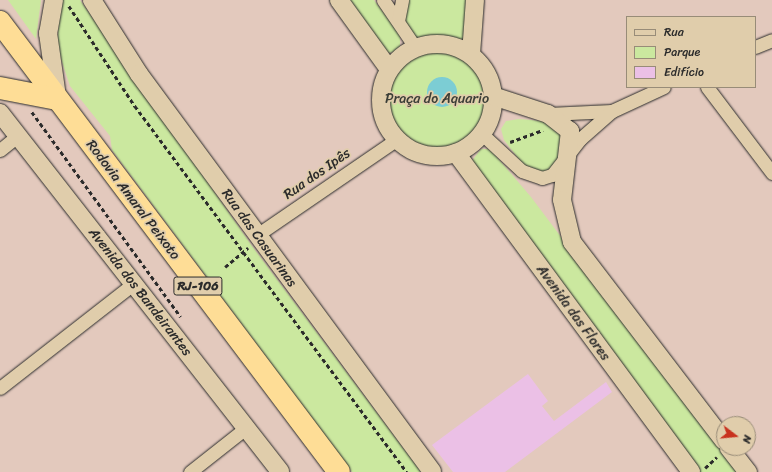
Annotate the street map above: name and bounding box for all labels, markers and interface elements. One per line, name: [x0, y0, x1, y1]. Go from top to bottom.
legend: [626, 16, 756, 88]
text: Rua: [664, 21, 684, 43]
text: Parque: [664, 41, 700, 63]
text: Edifício: [664, 61, 704, 83]
park label: Praça do Aquario: [385, 91, 489, 107]
street label: Rodovia Amaral Peixoto: [83, 137, 183, 263]
street label: Rua dos Ipês: [280, 145, 354, 203]
street label: Rua das Casuarinas: [217, 185, 301, 291]
street label: Avenida dos Bandeirantes: [85, 225, 195, 359]
street label: Avenida das Flores: [533, 262, 613, 364]
road number: RJ-106: [173, 275, 223, 297]
north arrow: [716, 416, 756, 456]
text: N: [737, 433, 757, 445]

